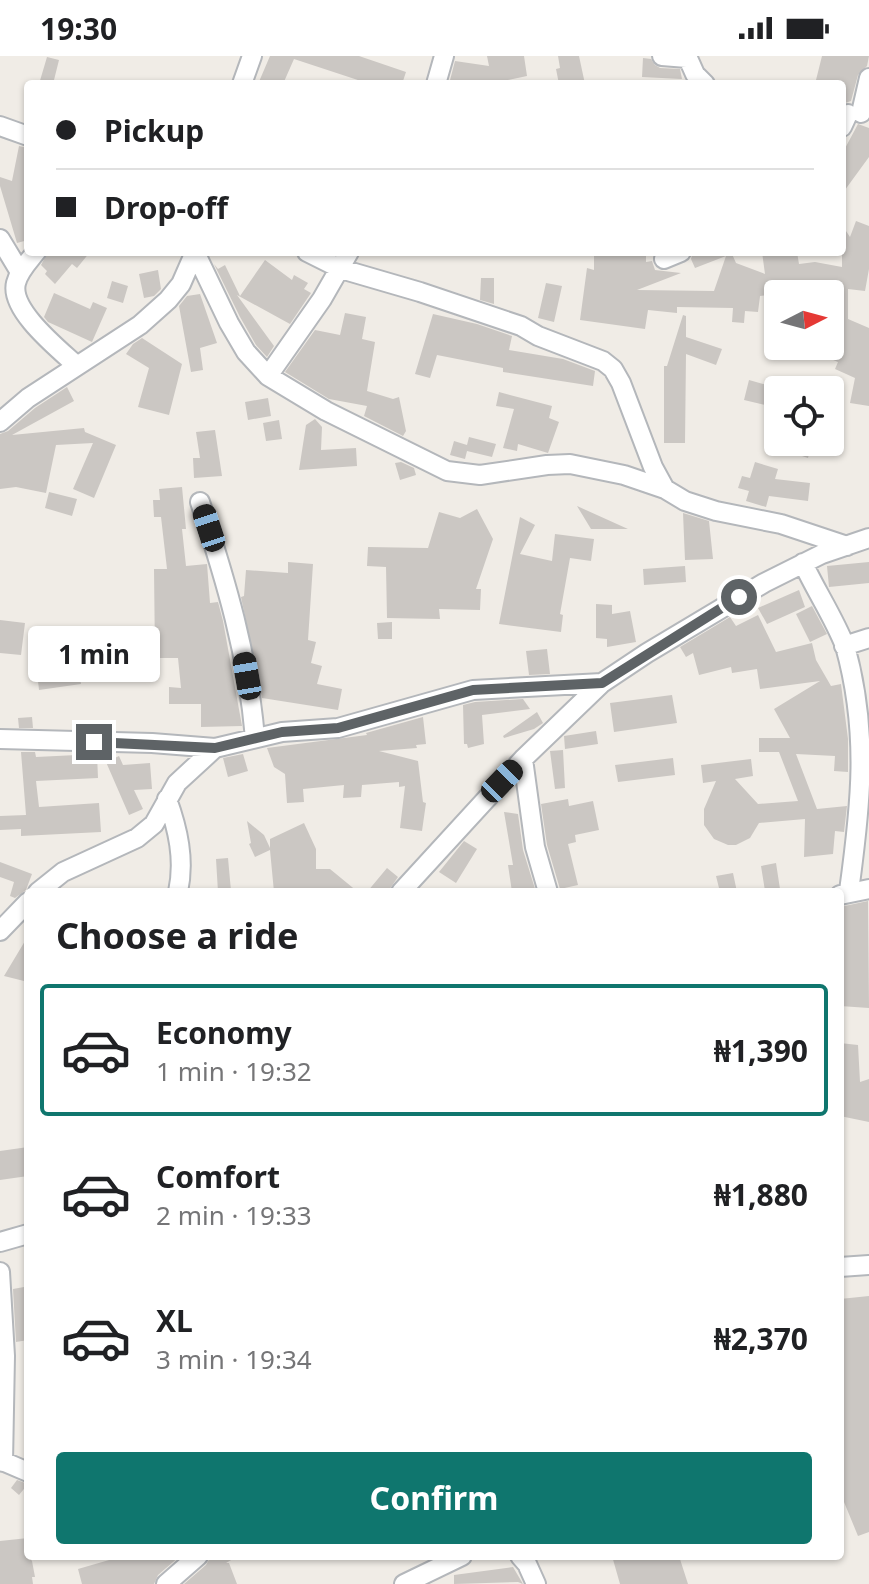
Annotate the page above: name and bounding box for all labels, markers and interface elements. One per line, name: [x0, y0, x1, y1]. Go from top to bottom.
text: 19:30: [40, 8, 117, 49]
text: Pickup: [104, 110, 204, 151]
text: Drop-off: [104, 187, 228, 228]
north arrow: [764, 280, 844, 360]
map controls: [764, 280, 844, 456]
button: locate: [764, 376, 844, 456]
car: [190, 501, 228, 555]
route start: [721, 579, 757, 615]
callout: 1 min: [28, 626, 160, 682]
text: 1 min: [58, 636, 130, 672]
car: [231, 650, 263, 702]
route end: [76, 724, 112, 760]
car: [477, 755, 527, 807]
text: Choose a ride: [56, 911, 298, 960]
text: Economy: [156, 1012, 292, 1053]
icon: car: [60, 1014, 132, 1086]
text: ₦1,390: [714, 1030, 808, 1071]
text: 1 min · 19:32: [156, 1053, 312, 1089]
text: Comfort: [156, 1156, 280, 1197]
icon: car: [60, 1158, 132, 1230]
text: ₦1,880: [714, 1174, 808, 1215]
text: 2 min · 19:33: [156, 1197, 312, 1233]
text: XL: [156, 1300, 193, 1341]
icon: car: [60, 1302, 132, 1374]
text: ₦2,370: [714, 1318, 808, 1359]
text: 3 min · 19:34: [156, 1341, 312, 1377]
button: Confirm: [56, 1452, 812, 1544]

